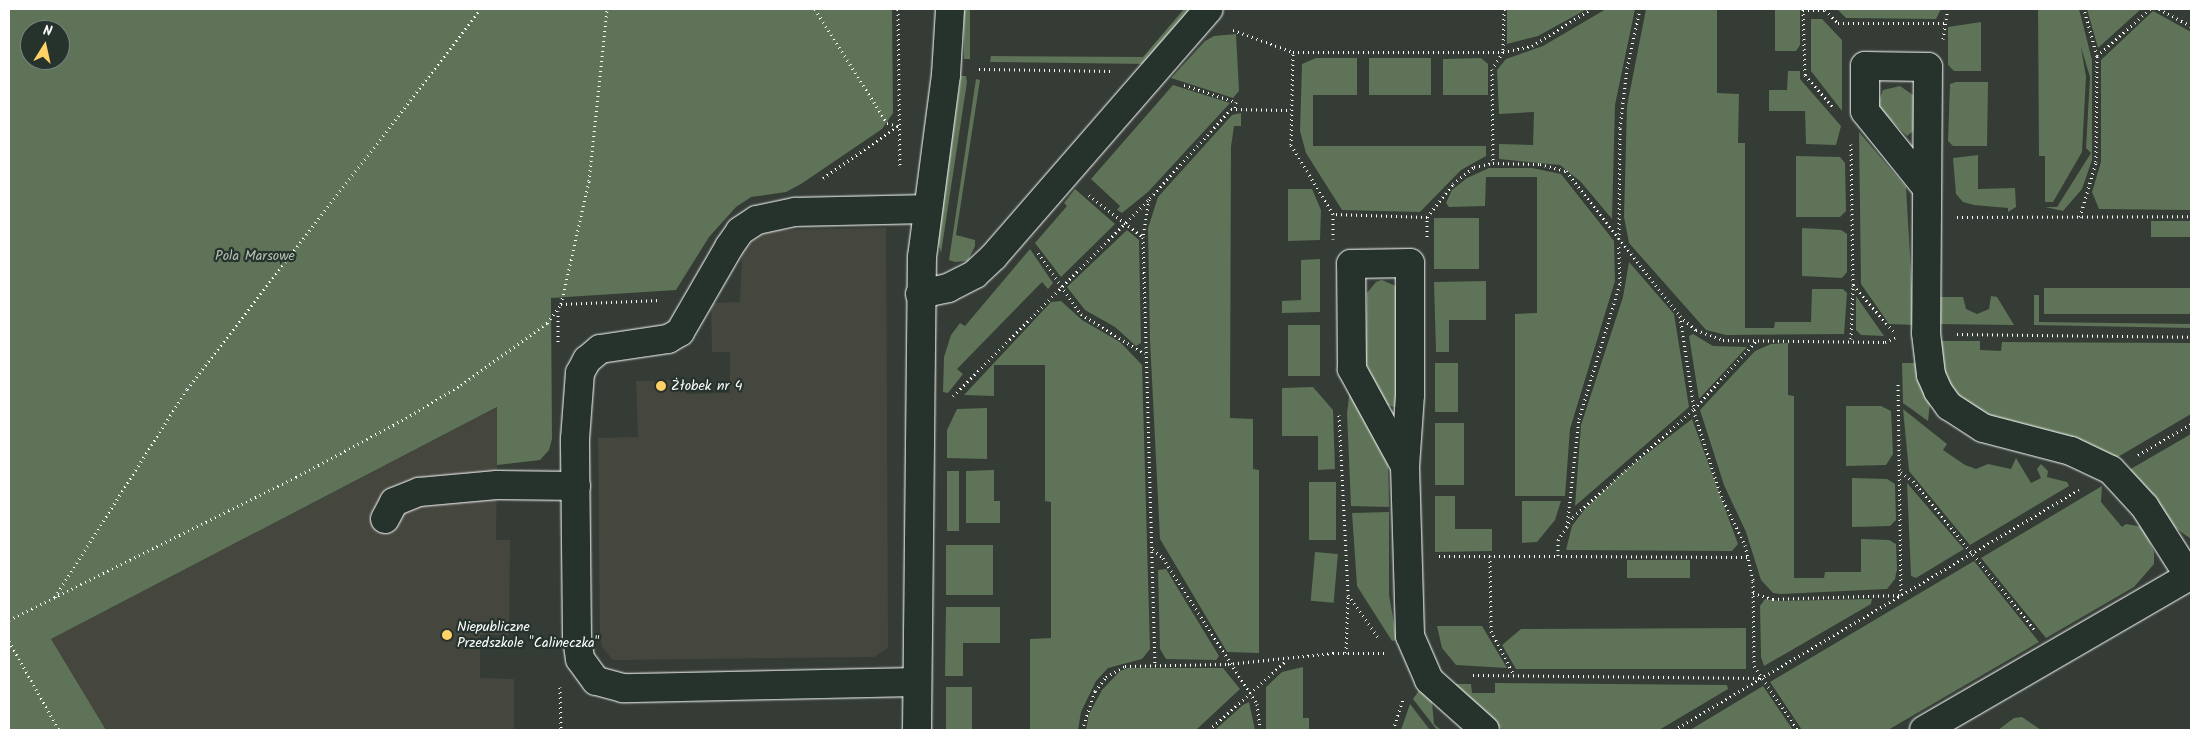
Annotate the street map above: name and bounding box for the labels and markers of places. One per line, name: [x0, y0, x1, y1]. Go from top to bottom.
place label: Żłobek nr 4: [671, 378, 742, 394]
marker: Żłobek nr 4: [655, 380, 667, 392]
place label: Niepubliczne Przedszkole "Calineczka": [457, 619, 599, 652]
marker: Niepubliczne Przedszkole "Calineczka": [441, 629, 453, 641]

